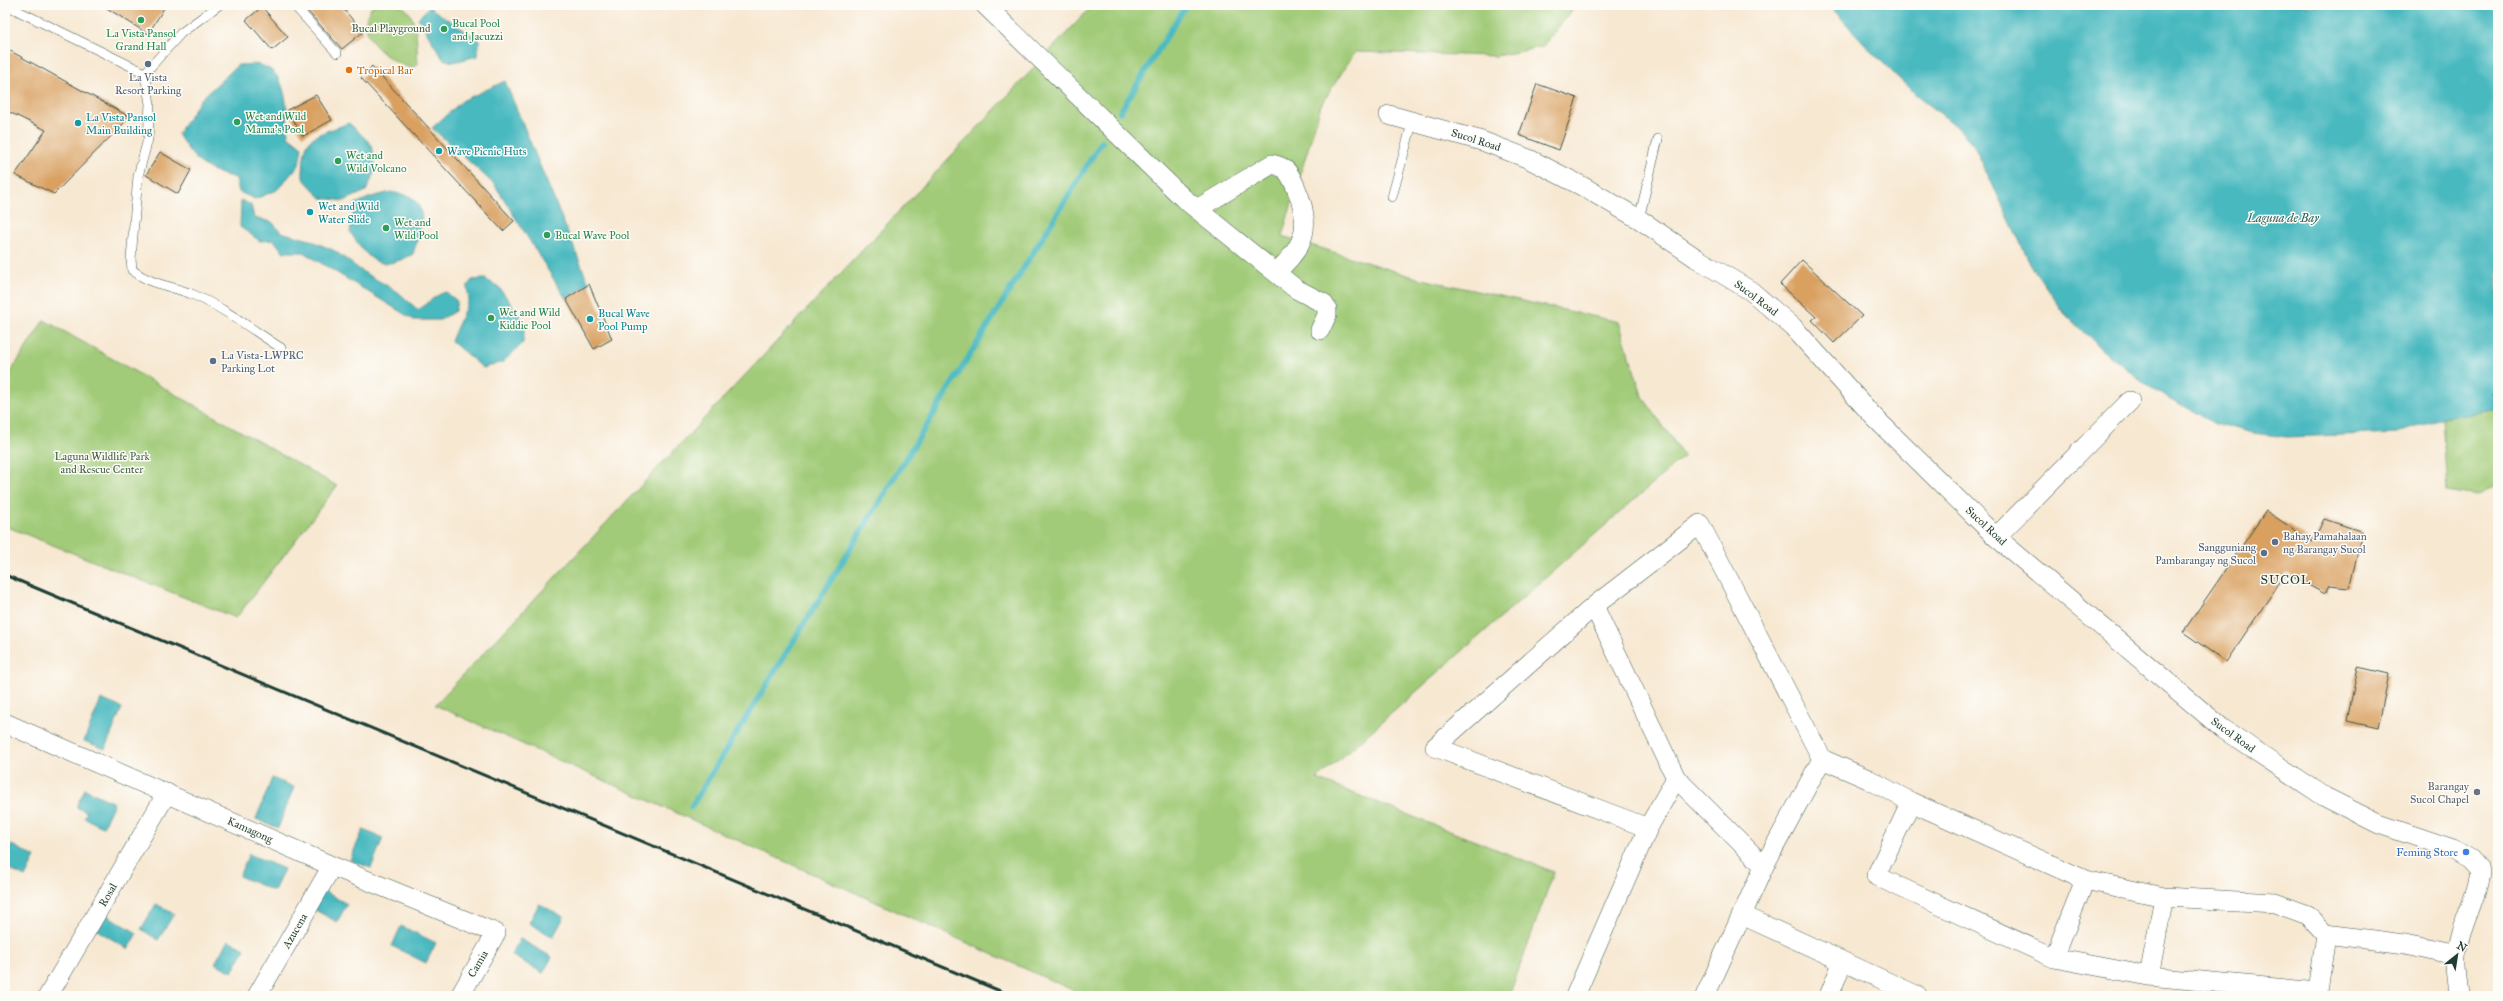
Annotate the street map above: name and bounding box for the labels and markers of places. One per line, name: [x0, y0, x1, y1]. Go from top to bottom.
marker: La Vista Pansol Grand Hall: [136, 15, 146, 25]
place label: Bucal Pool and Jacuzzi: [452, 17, 503, 44]
marker: Bucal Pool and Jacuzzi: [439, 24, 449, 34]
place label: La Vista Pansol Grand Hall: [106, 27, 176, 53]
marker: La Vista Resort Parking: [143, 59, 153, 69]
place label: Tropical Bar: [357, 64, 414, 77]
marker: Tropical Bar: [344, 65, 354, 75]
place label: La Vista Resort Parking: [115, 71, 182, 97]
place label: Wet and Wild Mama's Pool: [245, 110, 307, 136]
place label: La Vista Pansol Main Building: [86, 111, 156, 137]
marker: Wet and Wild Mama's Pool: [232, 117, 242, 127]
marker: La Vista Pansol Main Building: [73, 118, 83, 128]
place label: Wave Picnic Huts: [447, 145, 527, 158]
marker: Wave Picnic Huts: [434, 146, 444, 156]
place label: Wet and Wild Volcano: [346, 149, 407, 175]
marker: Wet and Wild Volcano: [333, 156, 343, 166]
place label: Wet and Wild Water Slide: [318, 200, 380, 226]
marker: Wet and Wild Water Slide: [305, 207, 315, 217]
place label: Wet and Wild Pool: [394, 216, 439, 242]
marker: Wet and Wild Pool: [381, 223, 391, 233]
place label: Bucal Wave Pool: [555, 229, 630, 242]
marker: Bucal Wave Pool: [542, 230, 552, 240]
place label: Wet and Wild Kiddie Pool: [499, 306, 561, 332]
place label: Bucal Wave Pool Pump: [598, 307, 650, 333]
marker: Wet and Wild Kiddie Pool: [486, 313, 496, 323]
marker: Bucal Wave Pool Pump: [585, 314, 595, 324]
place label: La Vista-LWPRC Parking Lot: [221, 349, 303, 375]
marker: La Vista-LWPRC Parking Lot: [208, 356, 218, 366]
place label: Bahay Pamahalaan ng Barangay Sucol: [2283, 530, 2367, 556]
marker: Bahay Pamahalaan ng Barangay Sucol: [2270, 537, 2280, 547]
place label: Sangguniang Pambarangay ng Sucol: [2155, 541, 2257, 567]
marker: Sangguniang Pambarangay ng Sucol: [2259, 548, 2269, 558]
place label: Barangay Sucol Chapel: [2410, 780, 2470, 806]
marker: Barangay Sucol Chapel: [2472, 787, 2482, 797]
place label: Feming Store: [2396, 846, 2458, 859]
marker: Feming Store: [2461, 847, 2471, 857]

